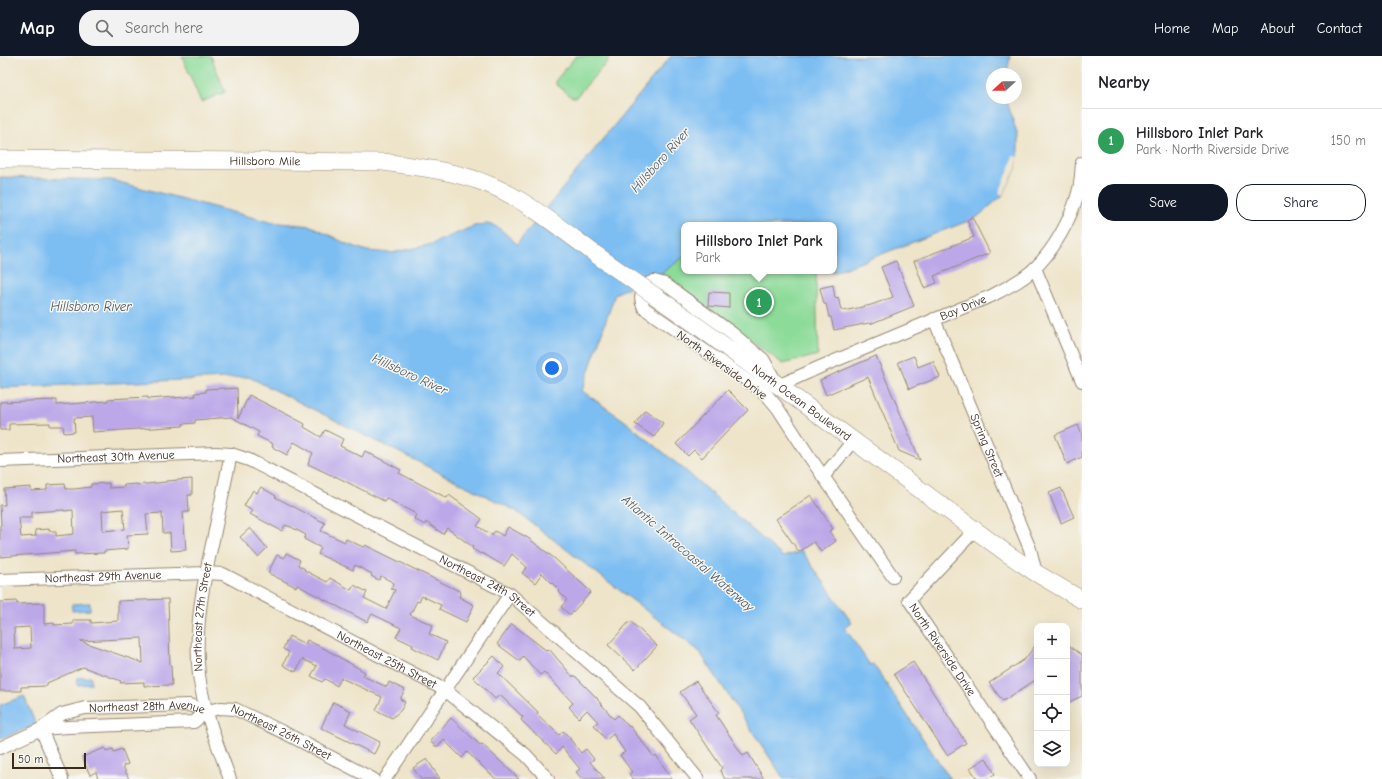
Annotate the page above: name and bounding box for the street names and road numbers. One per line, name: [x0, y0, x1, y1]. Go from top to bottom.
street label: Hillsboro Mile: [230, 154, 300, 168]
street label: Bay Drive: [938, 292, 988, 323]
street label: North Riverside Drive: [674, 328, 770, 402]
street label: North Ocean Boulevard: [749, 361, 854, 444]
street label: Spring Street: [967, 412, 1006, 480]
street label: Northeast 30th Avenue: [57, 448, 175, 466]
street label: Northeast 24th Street: [437, 552, 539, 620]
street label: Northeast 27th Street: [191, 561, 215, 672]
street label: Northeast 29th Avenue: [44, 568, 161, 585]
street label: North Riverside Drive: [906, 601, 979, 698]
street label: Northeast 25th Street: [335, 628, 439, 692]
street label: Northeast 28th Avenue: [89, 698, 207, 717]
street label: Northeast 26th Street: [229, 701, 334, 763]

